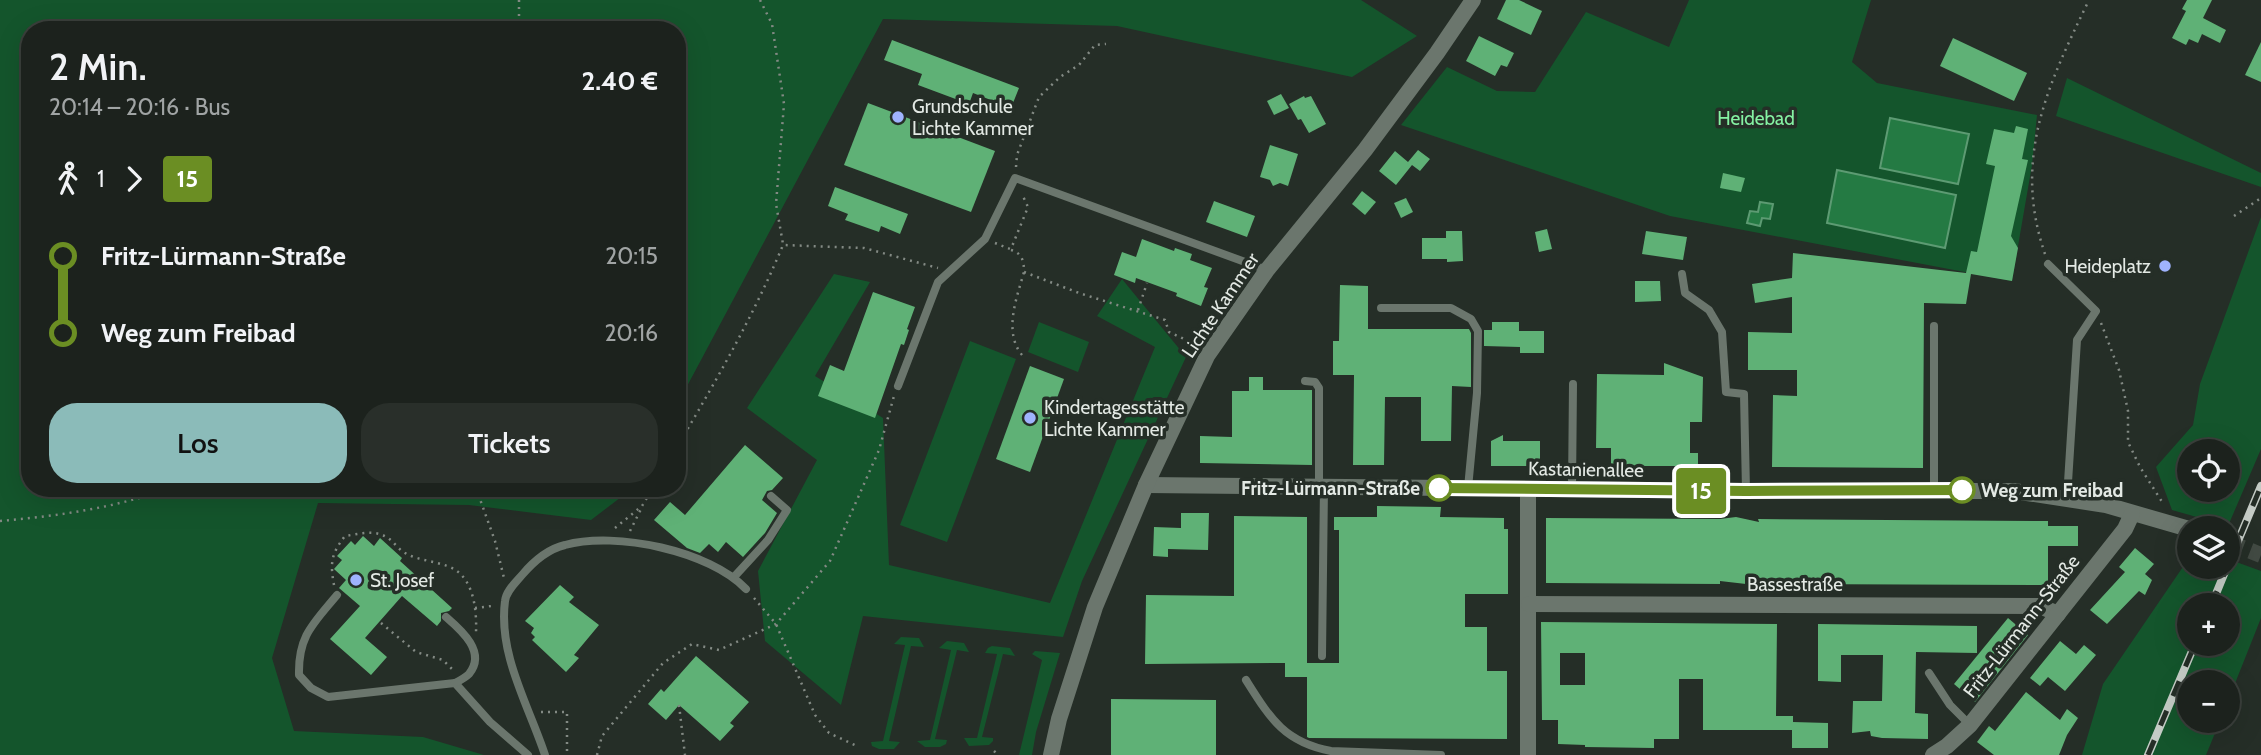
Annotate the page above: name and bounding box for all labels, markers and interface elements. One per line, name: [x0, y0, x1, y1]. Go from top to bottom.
text: 2 Min.: [49, 43, 147, 90]
text: 2.40 €: [581, 65, 658, 97]
text: 20:14 – 20:16 · Bus: [49, 93, 230, 121]
place label: Grundschule Lichte Kammer: [912, 95, 1034, 140]
park label: Heidebad: [1717, 107, 1795, 130]
marker: Grundschule Lichte Kammer: [890, 109, 906, 125]
icon: walk: [49, 160, 87, 198]
icon: forward: [115, 160, 153, 198]
text: 15: [177, 164, 198, 193]
text: 1: [97, 165, 105, 193]
text: Fritz-Lürmann-Straße: [101, 240, 346, 272]
text: 20:15: [605, 242, 658, 270]
street label: Lichte Kammer: [1177, 248, 1264, 362]
place label: Heideplatz: [2064, 255, 2151, 278]
marker: Heideplatz: [2157, 258, 2173, 274]
text: Weg zum Freibad: [101, 317, 296, 349]
text: 20:16: [605, 319, 658, 347]
place label: Kindertagesstätte Lichte Kammer: [1044, 396, 1185, 441]
button: Los: [49, 403, 347, 483]
button: Tickets: [361, 403, 658, 483]
marker: Kindertagesstätte Lichte Kammer: [1022, 410, 1038, 426]
map controls: [2177, 439, 2240, 733]
button: locate: [2177, 439, 2240, 502]
street label: Kastanienallee: [1528, 457, 1644, 482]
line badge: 15: [1670, 468, 1732, 514]
marker: Fritz-Lürmann-Straße: [1426, 475, 1452, 501]
text: 15: [1690, 476, 1712, 505]
place label: Fritz-Lürmann-Straße: [1241, 477, 1420, 500]
marker: Weg zum Freibad: [1949, 477, 1975, 503]
place label: Weg zum Freibad: [1981, 479, 2123, 502]
button: layers: [2177, 516, 2240, 579]
street label: Fritz-Lürmann-Straße: [1958, 550, 2085, 702]
place label: St. Josef: [370, 569, 435, 592]
marker: St. Josef: [348, 572, 364, 588]
street label: Bassestraße: [1747, 573, 1843, 596]
button: +: [2177, 593, 2240, 656]
button: −: [2177, 670, 2240, 733]

